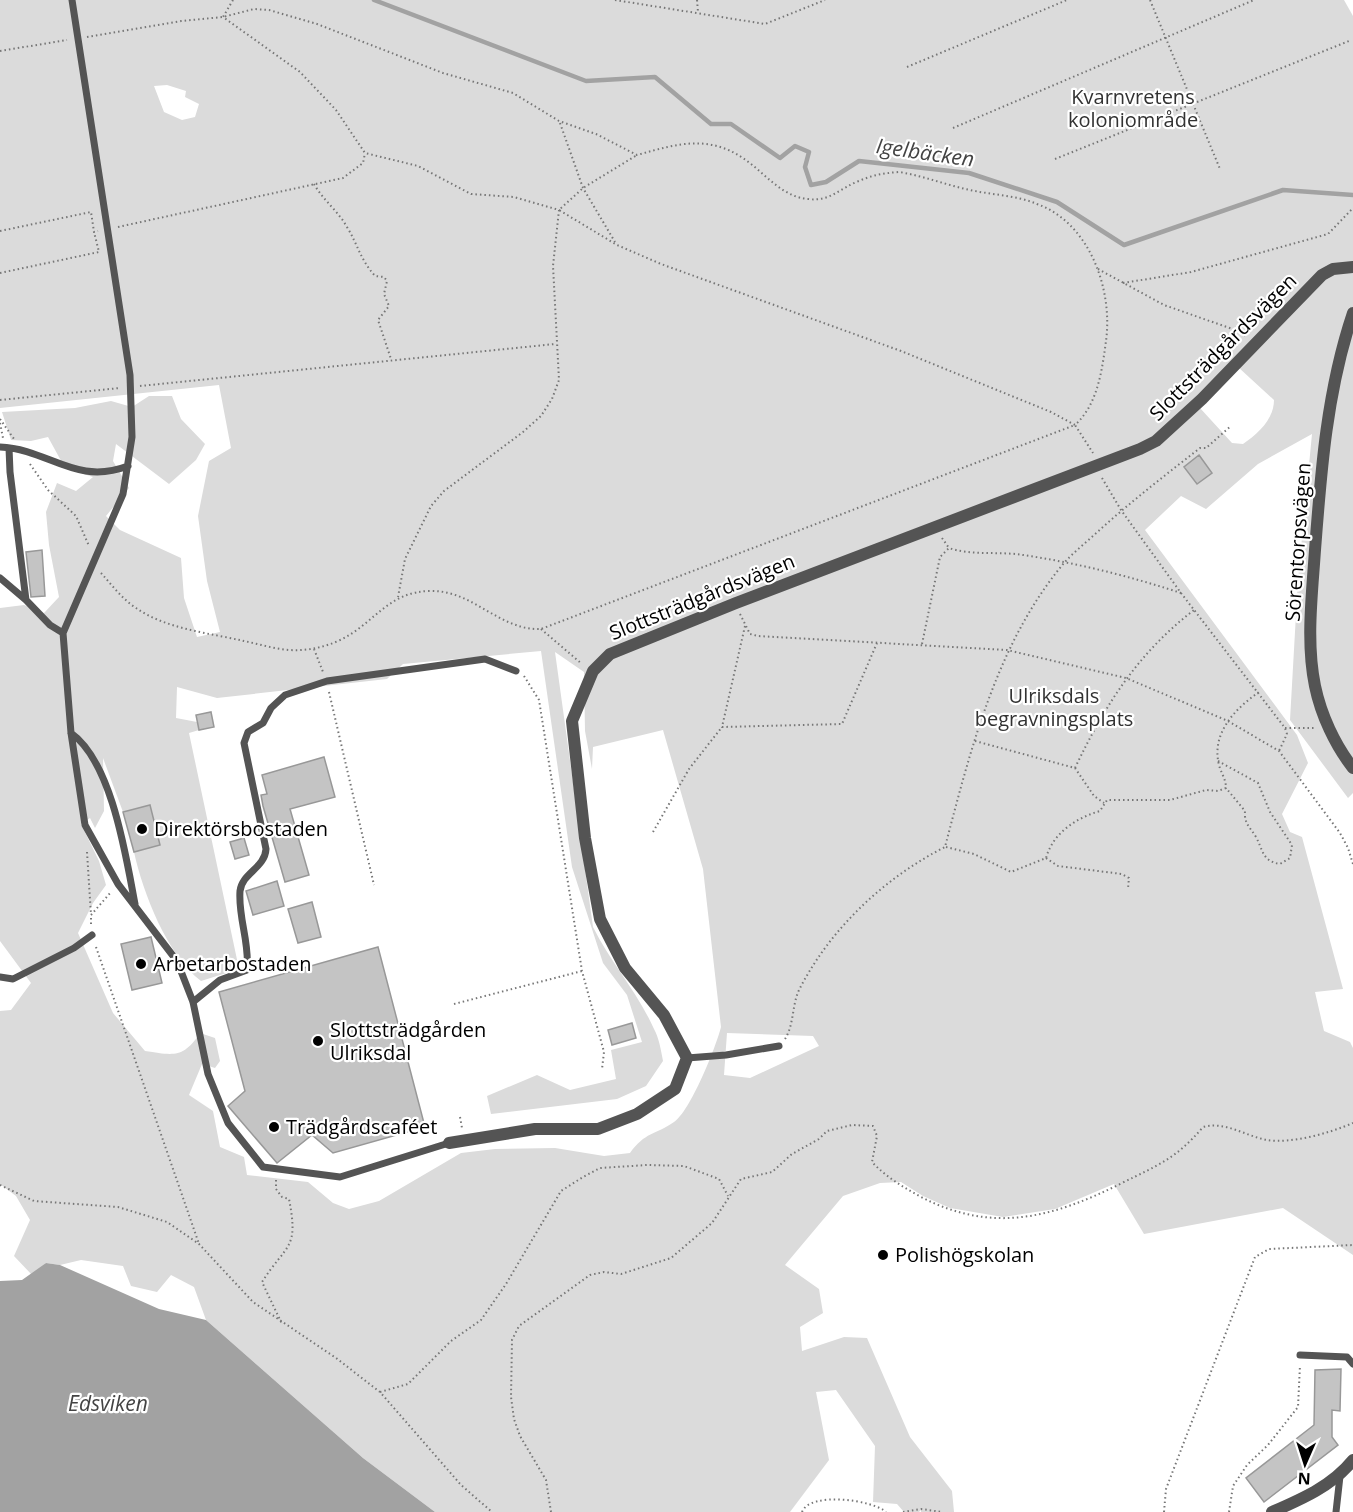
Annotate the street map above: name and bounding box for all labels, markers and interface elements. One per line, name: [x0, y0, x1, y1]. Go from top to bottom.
park label: Kvarnvretens koloniområde: [1068, 83, 1198, 133]
water label: Igelbäcken: [874, 131, 976, 173]
street label: Slottsträdgårdsvägen: [1143, 267, 1302, 426]
street label: Sörentorpsvägen: [1278, 462, 1317, 622]
street label: Slottsträdgårdsvägen: [605, 547, 799, 646]
park label: Ulriksdals begravningsplats: [975, 682, 1133, 732]
place label: Direktörsbostaden: [154, 815, 328, 842]
marker: Direktörsbostaden: [135, 822, 149, 836]
place label: Arbetarbostaden: [153, 950, 311, 977]
marker: Arbetarbostaden: [134, 957, 148, 971]
place label: Slottsträdgården Ulriksdal: [330, 1016, 486, 1066]
marker: Slottsträdgården Ulriksdal: [311, 1034, 325, 1048]
place label: Trädgårdscaféet: [286, 1113, 437, 1140]
marker: Trädgårdscaféet: [267, 1120, 281, 1134]
place label: Polishögskolan: [895, 1241, 1034, 1268]
marker: Polishögskolan: [876, 1248, 890, 1262]
water label: Edsviken: [68, 1389, 148, 1417]
north arrow: [1275, 1434, 1335, 1494]
text: N: [1297, 1468, 1311, 1490]

